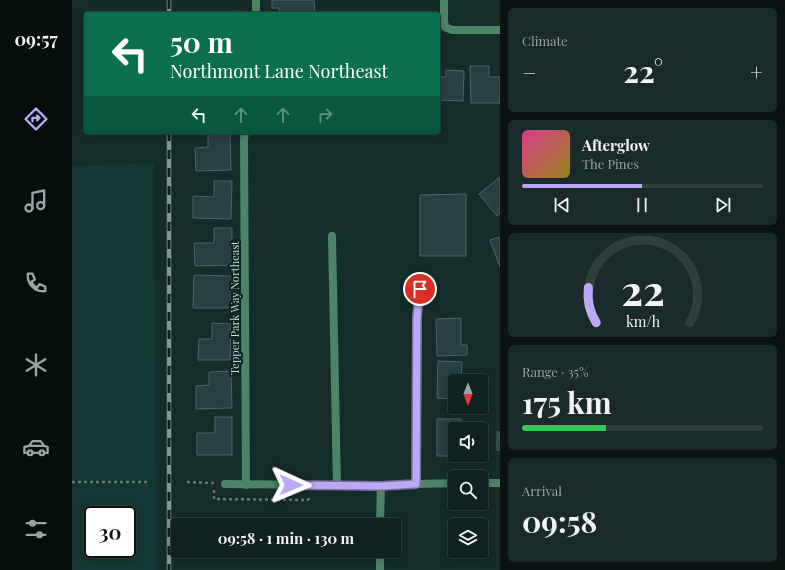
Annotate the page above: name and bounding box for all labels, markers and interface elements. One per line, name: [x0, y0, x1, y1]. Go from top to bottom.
text: 50 m: [170, 23, 233, 60]
text: 09:57: [14, 27, 58, 51]
icon: left: [104, 28, 156, 80]
text: Climate: [522, 32, 568, 49]
text: 22°: [623, 51, 663, 91]
text: −: [522, 57, 536, 87]
text: +: [750, 57, 763, 87]
text: Northmont Lane Northeast: [170, 59, 388, 83]
icon: left: [188, 104, 210, 126]
icon: ahead: [230, 104, 252, 126]
icon: ahead: [272, 104, 294, 126]
icon: right: [314, 104, 336, 126]
icon: directions: [22, 105, 50, 133]
text: Afterglow: [582, 135, 650, 155]
text: The Pines: [582, 155, 639, 172]
icon: music: [22, 187, 50, 215]
icon: previous: [551, 194, 573, 216]
icon: pause: [631, 194, 653, 216]
icon: next: [712, 194, 734, 216]
street label: Tepper Park Way Northeast: [227, 241, 242, 375]
text: 22: [621, 261, 664, 316]
icon: phone: [22, 269, 50, 297]
pin: [403, 272, 437, 306]
icon: arrive: [409, 278, 431, 300]
text: km/h: [625, 312, 660, 331]
icon: climate: [22, 351, 50, 379]
text: Range · 35%: [522, 363, 589, 380]
north arrow: [448, 374, 488, 414]
map controls: [448, 374, 488, 558]
text: 175 km: [522, 382, 612, 422]
button: sound: [448, 422, 488, 462]
icon: car: [22, 433, 50, 461]
position arrow: [270, 464, 312, 506]
button: search: [448, 470, 488, 510]
text: Arrival: [522, 482, 562, 499]
text: 09:58: [522, 501, 597, 541]
speed limit sign: 30: [84, 506, 136, 558]
icon: filters: [22, 515, 50, 543]
button: layers: [448, 518, 488, 558]
text: 09:58 · 1 min · 130 m: [218, 528, 354, 548]

